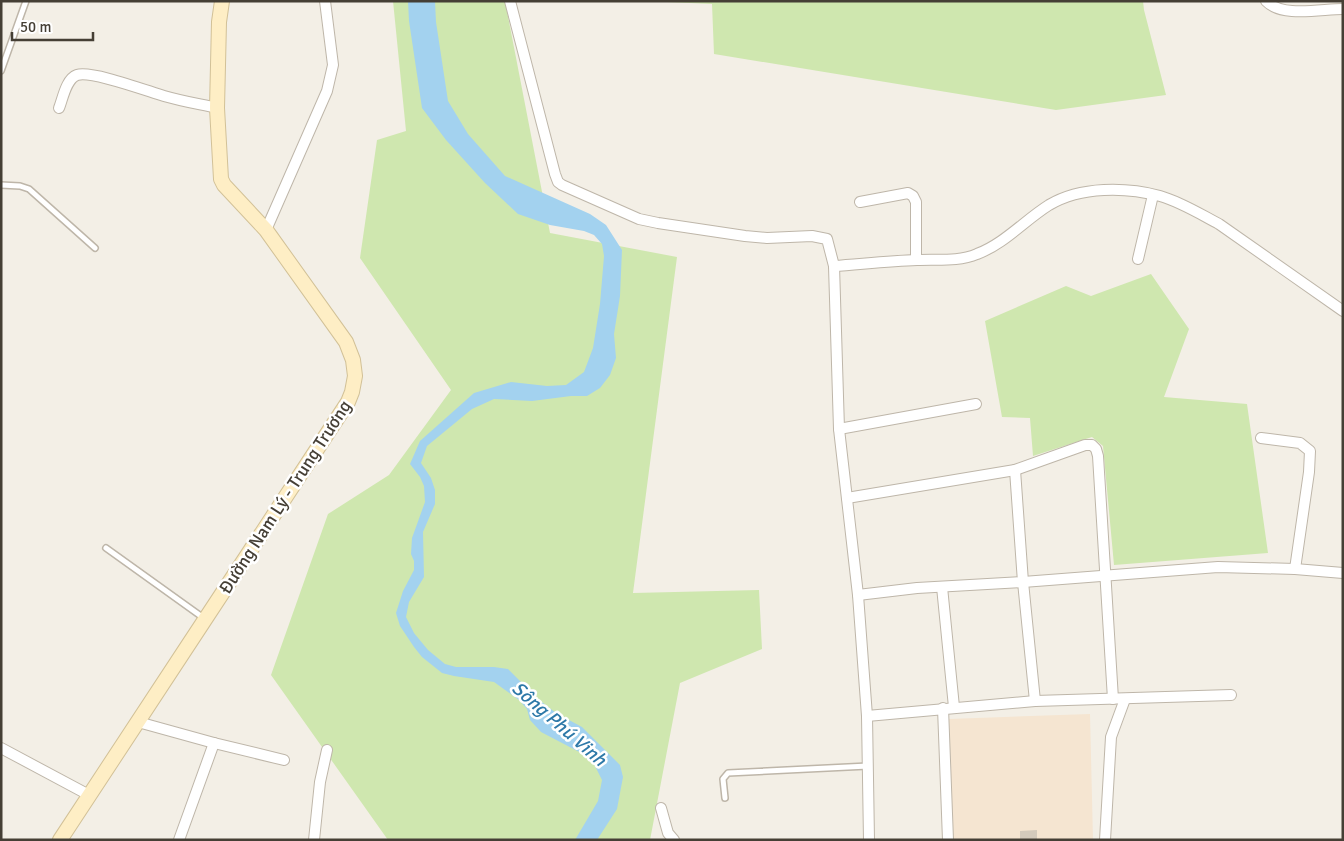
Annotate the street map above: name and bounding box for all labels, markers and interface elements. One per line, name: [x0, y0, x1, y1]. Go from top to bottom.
scale bar: [12, 10, 94, 42]
text: 50 m: [20, 18, 51, 36]
street label: Đường Nam Lý - Trung Trương: [214, 396, 356, 598]
water label: Sông Phú Vinh: [507, 676, 612, 772]

